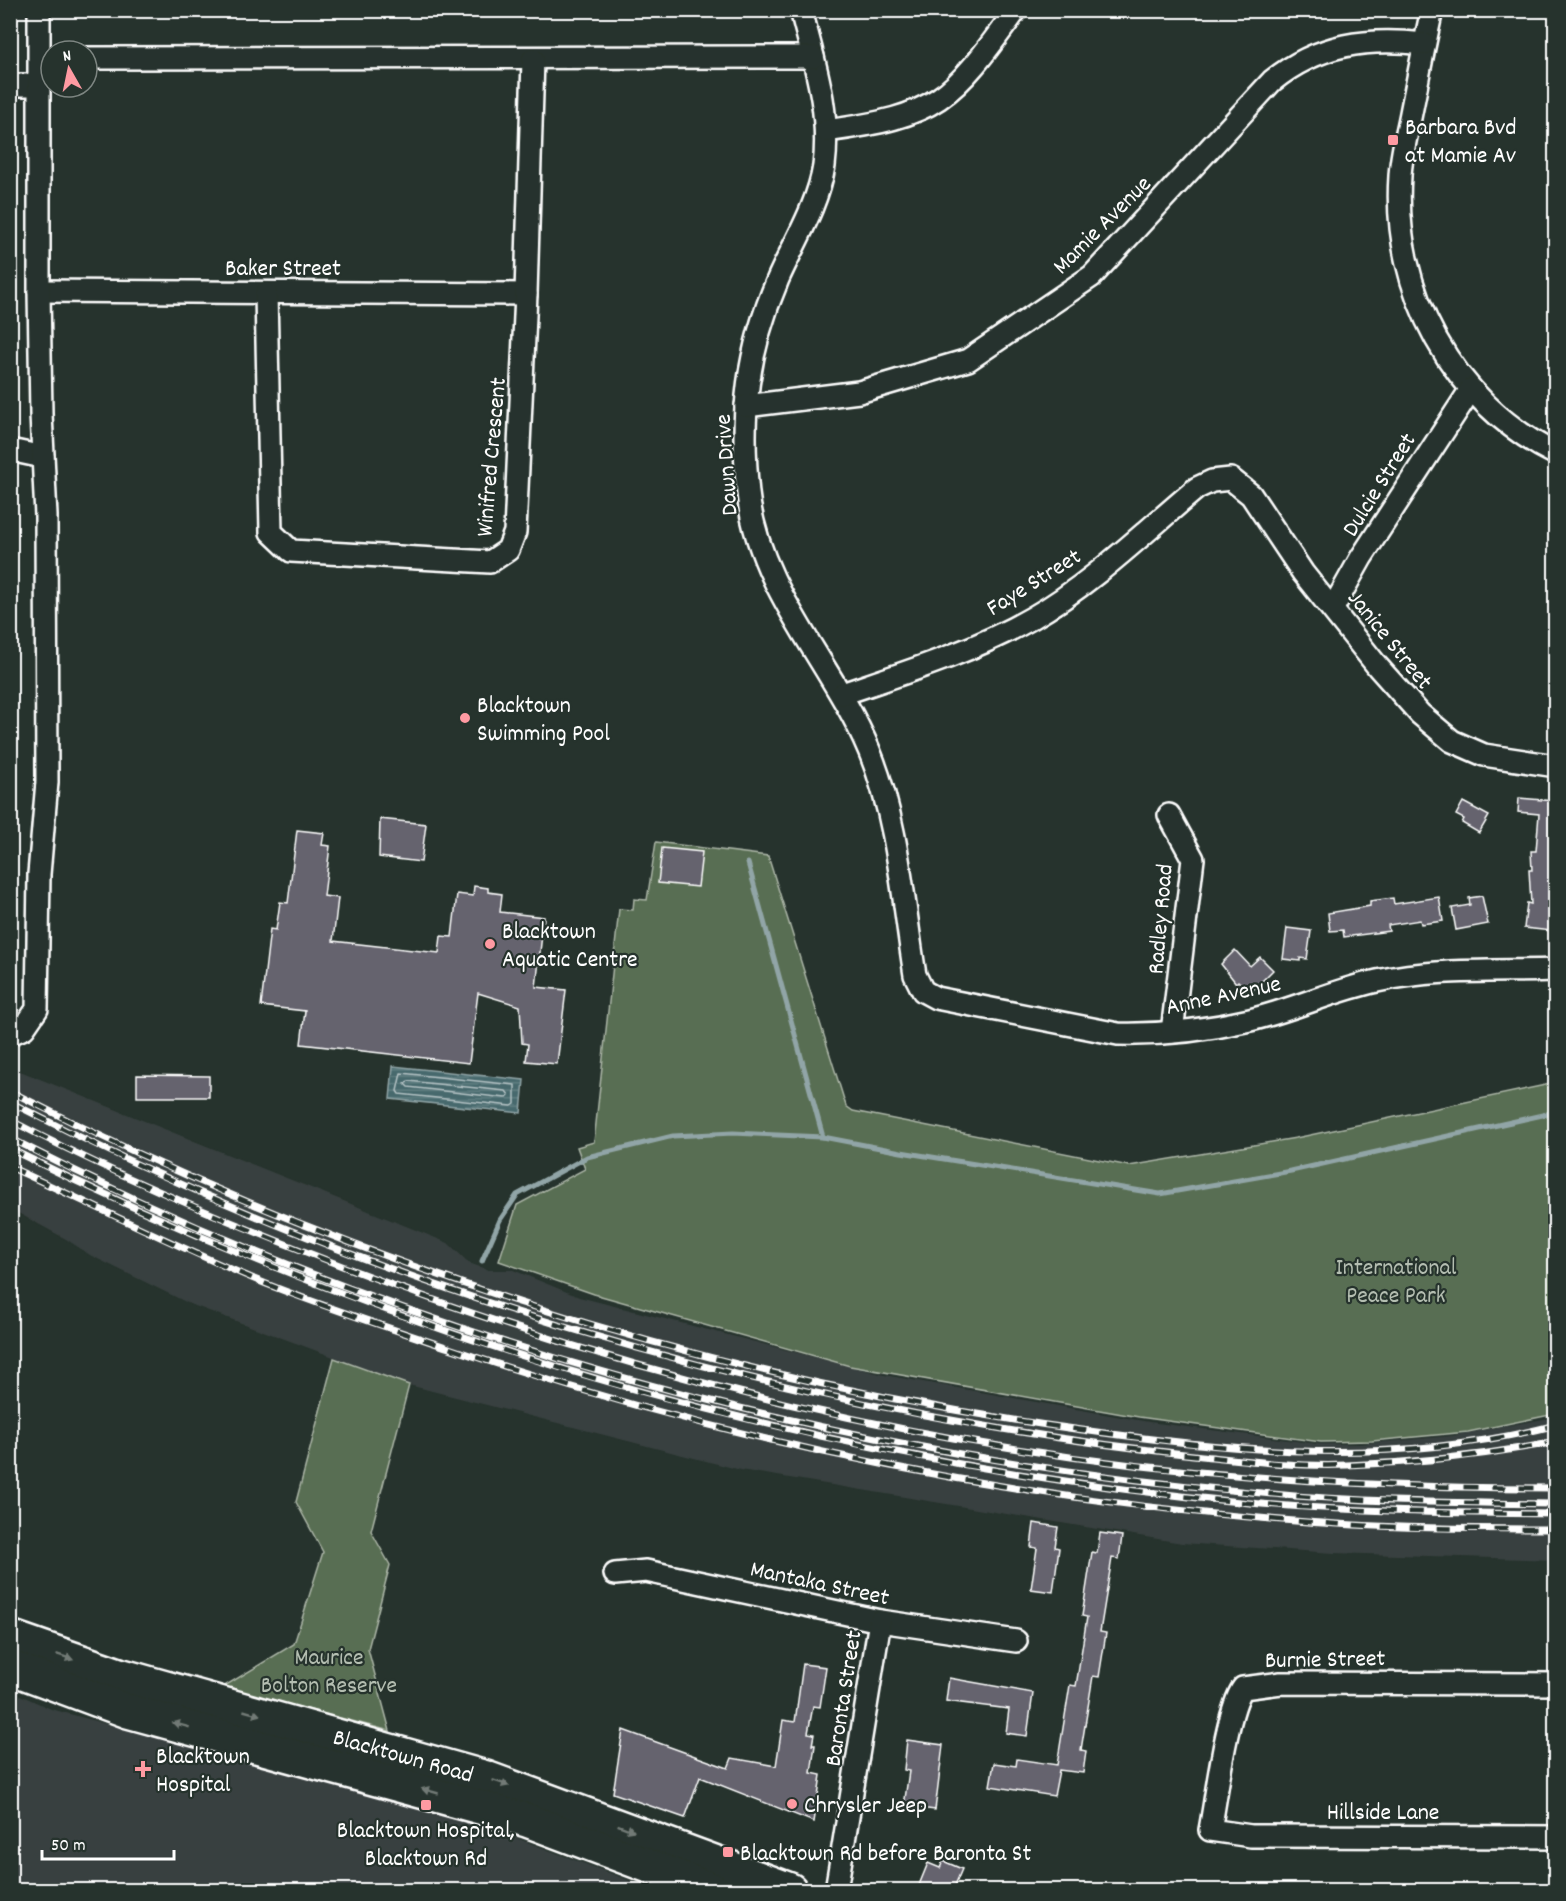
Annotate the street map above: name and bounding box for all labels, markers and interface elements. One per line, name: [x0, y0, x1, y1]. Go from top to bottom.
north arrow: [39, 39, 99, 99]
text: N: [61, 45, 73, 69]
place label: Barbara Bvd at Mamie Av: [1405, 112, 1516, 174]
marker: Barbara Bvd at Mamie Av: [1386, 133, 1400, 147]
street label: Mamie Avenue: [1046, 169, 1160, 283]
street label: Baker Street: [225, 253, 341, 287]
street label: Winifred Crescent: [469, 376, 517, 538]
street label: Dawn Drive: [707, 413, 749, 517]
street label: Dulcie Street: [1335, 427, 1426, 544]
street label: Faye Street: [981, 541, 1089, 626]
street label: Janice Street: [1338, 584, 1440, 698]
place label: Blacktown Swimming Pool: [477, 690, 610, 752]
marker: Blacktown Swimming Pool: [458, 711, 472, 725]
street label: Radley Road: [1140, 863, 1184, 976]
place label: Blacktown Aquatic Centre: [502, 916, 638, 978]
marker: Blacktown Aquatic Centre: [483, 937, 497, 951]
street label: Anne Avenue: [1163, 968, 1284, 1026]
park label: International Peace Park: [1335, 1252, 1457, 1314]
street label: Mantaka Street: [747, 1554, 892, 1616]
street label: Baronta Street: [817, 1628, 873, 1769]
park label: Maurice Bolton Reserve: [261, 1642, 397, 1704]
street label: Burnie Street: [1265, 1643, 1386, 1679]
one-way arrow: [56, 1653, 74, 1663]
one-way arrow: [243, 1709, 261, 1718]
one-way arrow: [172, 1720, 190, 1730]
street label: Blacktown Road: [329, 1722, 477, 1794]
place label: Blacktown Hospital: [156, 1741, 250, 1803]
marker: Blacktown Hospital: [134, 1760, 152, 1778]
one-way arrow: [492, 1778, 510, 1788]
one-way arrow: [421, 1786, 439, 1796]
place label: Chrysler Jeep: [804, 1790, 927, 1824]
marker: Chrysler Jeep: [785, 1797, 799, 1811]
street label: Hillside Lane: [1327, 1797, 1439, 1831]
marker: Blacktown Hospital, Blacktown Rd: [419, 1798, 433, 1812]
place label: Blacktown Hospital, Blacktown Rd: [337, 1815, 515, 1877]
scale bar: [42, 1823, 174, 1861]
one-way arrow: [618, 1823, 636, 1833]
text: 50 m: [51, 1834, 86, 1859]
place label: Blacktown Rd before Baronta St: [740, 1838, 1031, 1872]
marker: Blacktown Rd before Baronta St: [721, 1845, 735, 1859]

